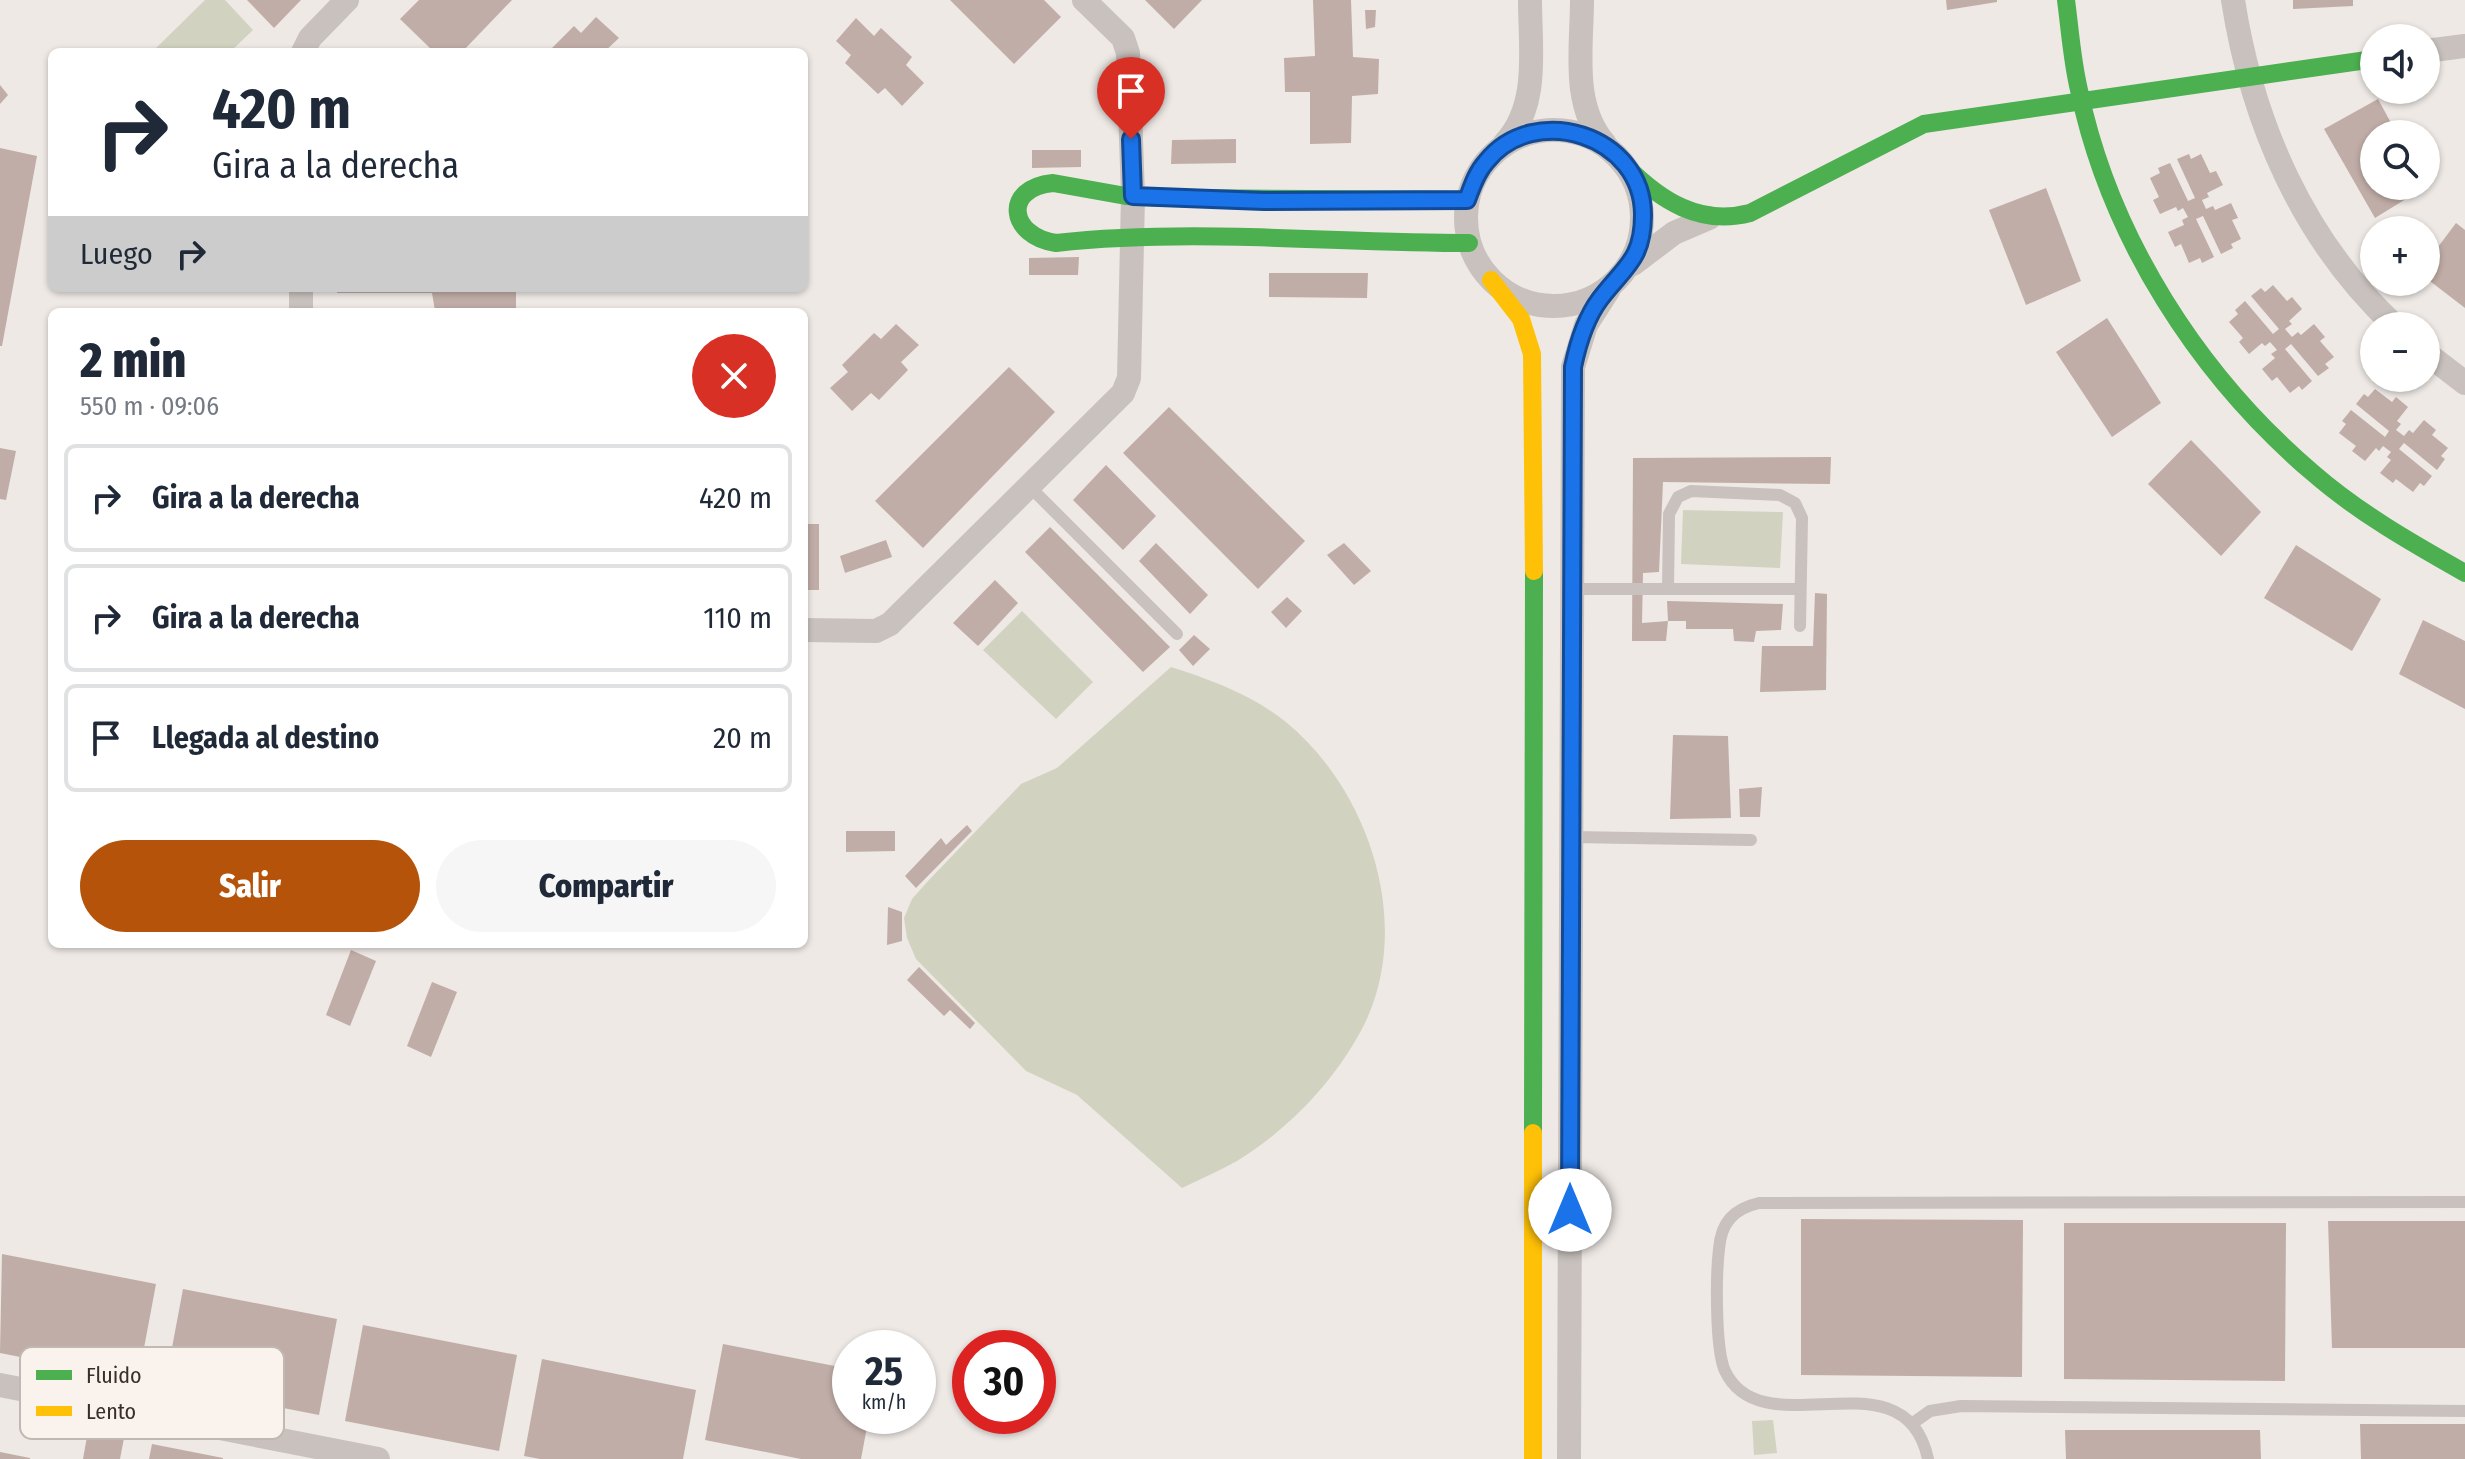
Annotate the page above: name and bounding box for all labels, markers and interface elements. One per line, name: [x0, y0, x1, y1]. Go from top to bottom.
map controls: [2360, 24, 2440, 392]
button: sound: [2360, 24, 2440, 104]
pin: [1097, 57, 1165, 139]
icon: arrive: [1109, 69, 1153, 113]
text: 420 m: [212, 76, 351, 143]
icon: right: [80, 80, 184, 184]
button: search: [2360, 120, 2440, 200]
text: Gira a la derecha: [212, 144, 459, 188]
button: +: [2360, 216, 2440, 296]
icon: right: [169, 232, 213, 276]
text: Luego: [80, 236, 153, 272]
button: −: [2360, 312, 2440, 392]
text: 2 min: [80, 332, 186, 390]
button: close: [692, 334, 776, 418]
text: 550 m · 09:06: [80, 391, 219, 422]
icon: right: [84, 476, 128, 520]
text: Gira a la derecha: [152, 480, 360, 516]
text: 420 m: [699, 480, 772, 516]
icon: right: [84, 596, 128, 640]
text: Gira a la derecha: [152, 600, 360, 636]
text: 110 m: [703, 600, 772, 636]
icon: arrive: [84, 716, 128, 760]
text: Llegada al destino: [152, 720, 379, 756]
text: 20 m: [713, 720, 772, 756]
button: Salir: [80, 840, 420, 932]
button: Compartir: [436, 840, 776, 932]
position arrow: [1528, 1168, 1612, 1252]
speed limit sign: 30: [952, 1330, 1056, 1434]
legend: [20, 1347, 284, 1439]
text: 25: [865, 1348, 903, 1396]
text: Fluido: [86, 1362, 142, 1389]
text: km/h: [862, 1390, 906, 1414]
text: Lento: [86, 1398, 136, 1425]

